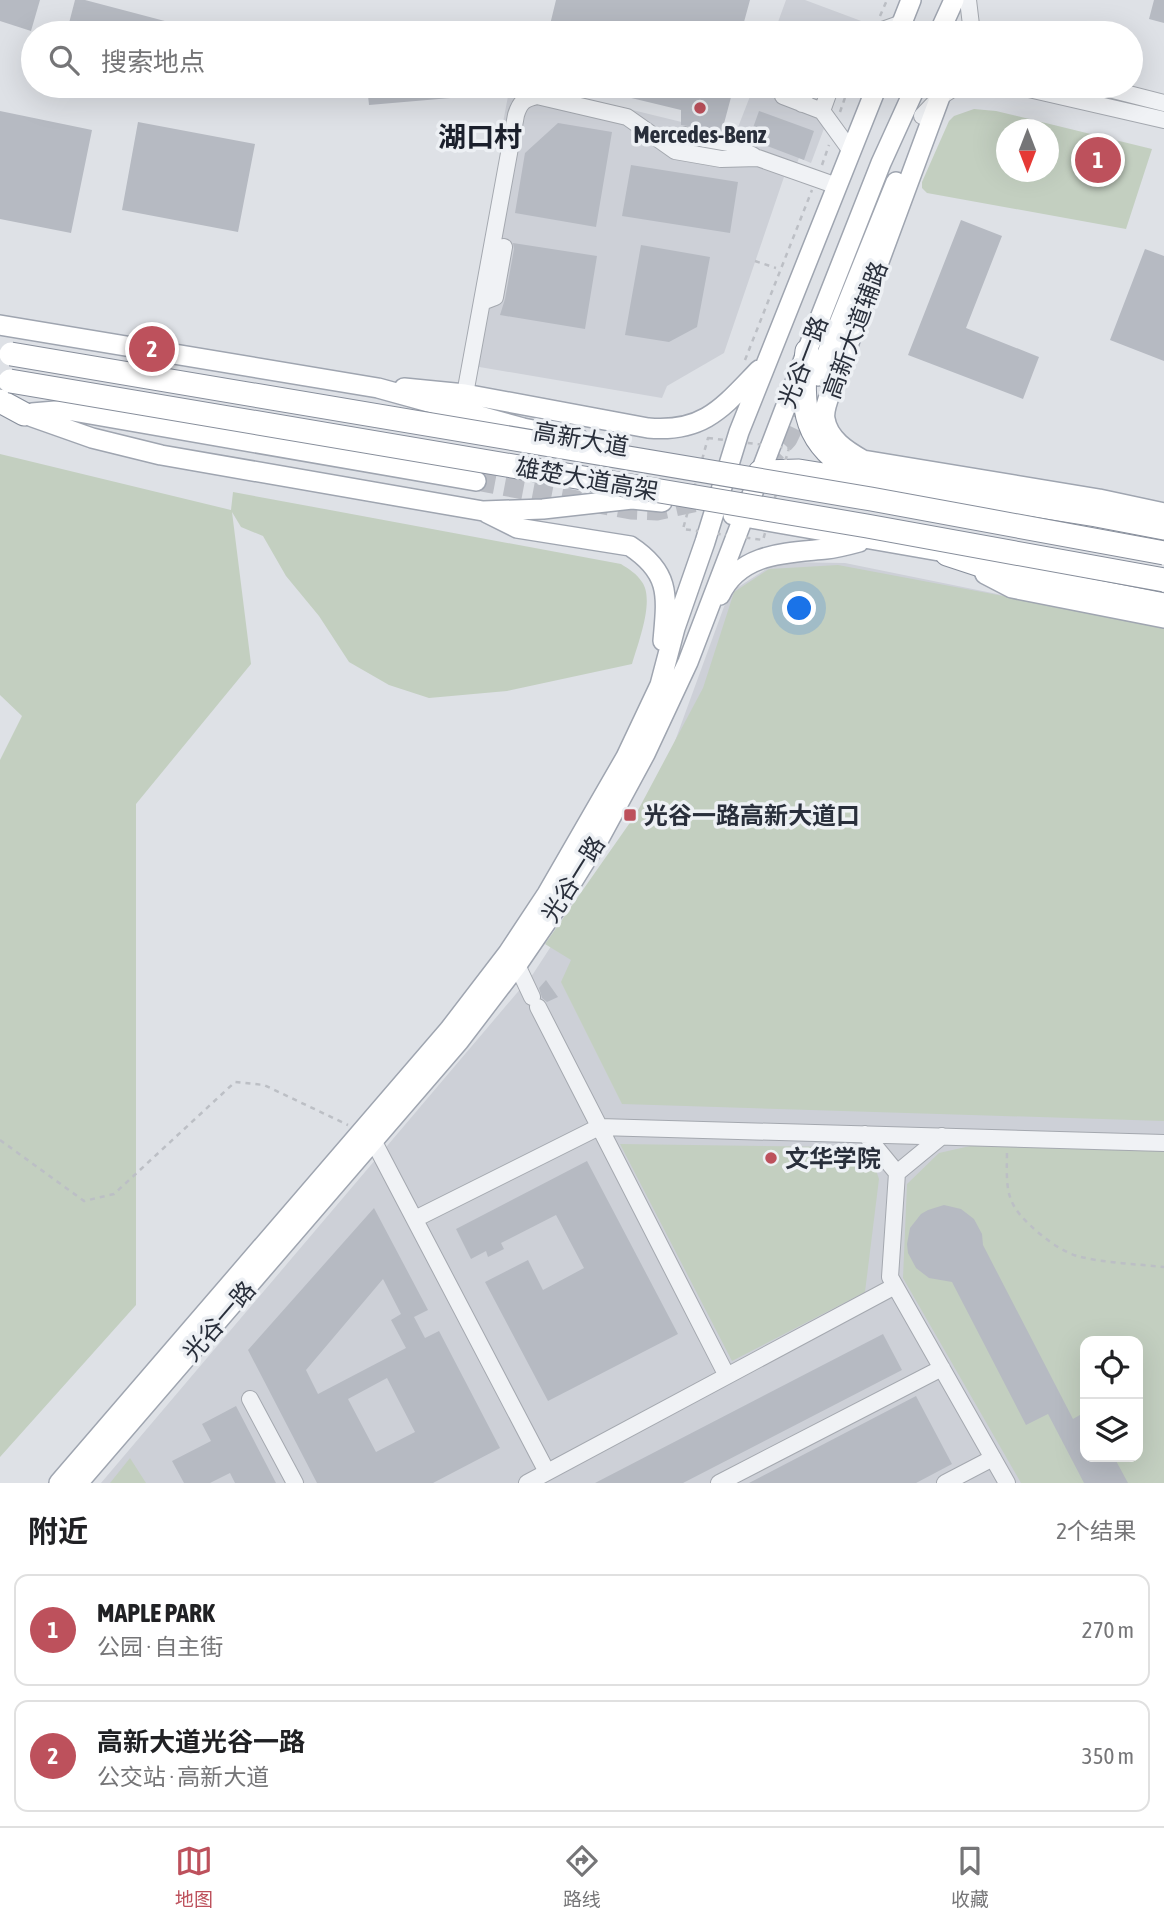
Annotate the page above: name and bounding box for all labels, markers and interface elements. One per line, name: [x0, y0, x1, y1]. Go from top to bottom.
search box: [21, 21, 1143, 98]
icon: search: [45, 41, 83, 79]
text: 搜索地点: [101, 47, 205, 77]
marker: Mercedes-Benz: [692, 100, 708, 116]
north arrow: [996, 119, 1059, 182]
district label: 湖口村: [438, 121, 522, 153]
place label: Mercedes-Benz: [633, 121, 767, 148]
pin: 1: [1075, 134, 1121, 186]
street label: 高新大道辅路: [818, 258, 892, 402]
street label: 光谷一路: [773, 312, 833, 412]
pin: 2: [129, 323, 175, 375]
street label: 高新大道: [531, 417, 631, 461]
street label: 雄楚大道高架: [514, 453, 660, 505]
your location: [782, 591, 816, 625]
place label: 光谷一路高新大道口: [644, 802, 860, 829]
marker: 光谷一路高新大道口: [622, 807, 638, 823]
street label: 光谷一路: [536, 831, 610, 927]
place label: 文华学院: [785, 1145, 881, 1172]
marker: 文华学院: [763, 1150, 779, 1166]
street label: 光谷一路: [177, 1276, 261, 1366]
map controls: [1080, 1336, 1143, 1462]
button: locate: [1080, 1336, 1143, 1399]
button: layers: [1080, 1399, 1143, 1462]
text: 附近: [28, 1514, 88, 1548]
text: 2个结果: [1056, 1518, 1136, 1544]
text: MAPLE PARK: [97, 1598, 215, 1628]
text: 1: [48, 1617, 58, 1643]
text: 270 m: [1082, 1617, 1134, 1643]
text: 公园 · 自主街: [97, 1634, 223, 1660]
text: 高新大道光谷一路: [97, 1727, 305, 1757]
text: 2: [48, 1743, 58, 1769]
text: 350 m: [1082, 1743, 1134, 1769]
text: 公交站 · 高新大道: [97, 1764, 269, 1790]
tab: 地图: [175, 1842, 213, 1911]
tab: 路线: [563, 1842, 601, 1911]
tab: 收藏: [951, 1842, 989, 1911]

